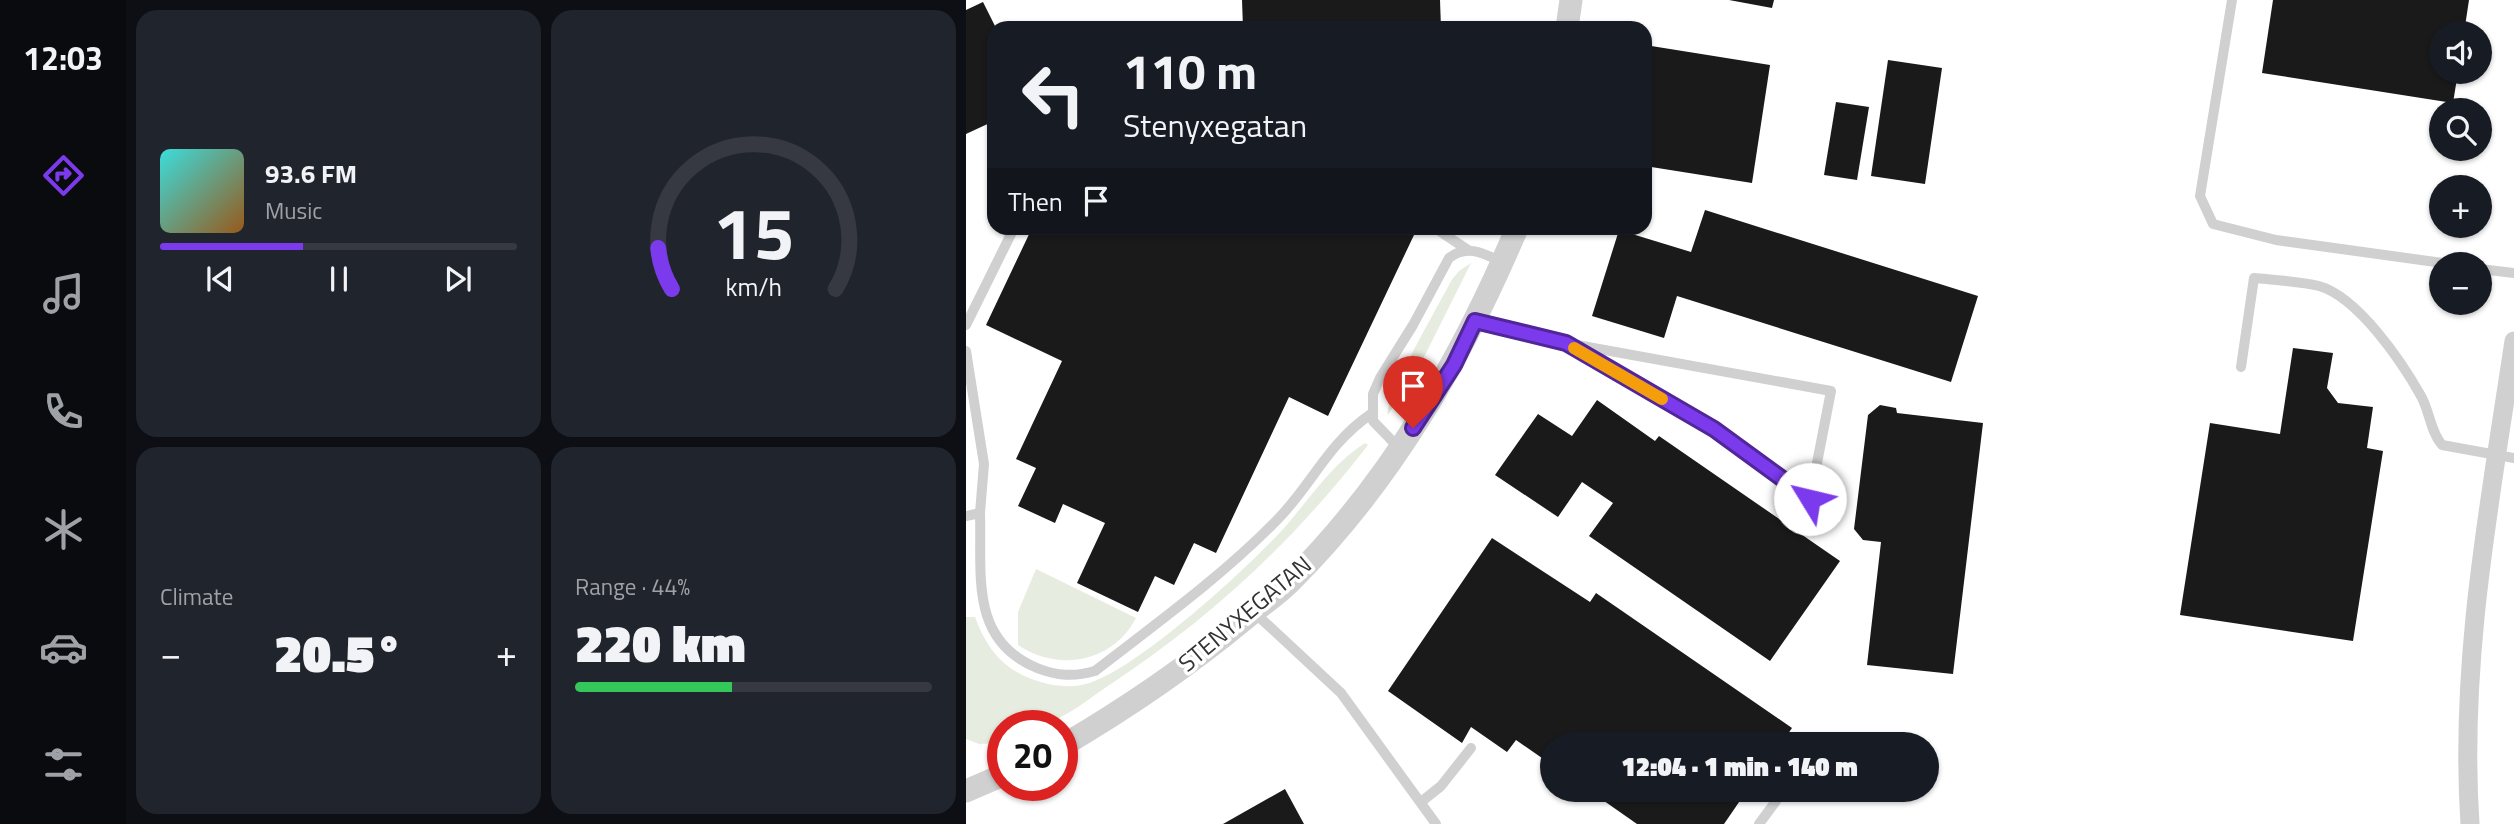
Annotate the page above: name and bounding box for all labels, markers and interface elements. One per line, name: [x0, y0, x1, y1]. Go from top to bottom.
map controls: [2429, 21, 2492, 315]
button: sound: [2429, 21, 2492, 84]
text: 110 m: [1123, 33, 1257, 108]
text: 12:03: [23, 34, 103, 82]
icon: left: [1008, 49, 1099, 140]
button: search: [2429, 98, 2492, 161]
text: Stenyxegatan: [1123, 101, 1307, 149]
icon: directions: [39, 151, 88, 200]
text: 93.6 FM: [265, 154, 357, 193]
button: +: [2429, 175, 2492, 238]
text: 15: [713, 178, 794, 288]
text: Then: [1008, 182, 1063, 221]
icon: arrive: [1077, 182, 1115, 220]
text: Music: [265, 193, 322, 228]
button: −: [2429, 252, 2492, 315]
icon: previous: [201, 260, 239, 298]
icon: pause: [320, 260, 358, 298]
icon: next: [439, 260, 477, 298]
text: km/h: [725, 268, 782, 306]
icon: music: [39, 269, 88, 318]
pin: [1383, 356, 1443, 428]
icon: arrive: [1394, 367, 1432, 405]
icon: phone: [39, 387, 88, 436]
position arrow: [1773, 462, 1847, 536]
icon: climate: [39, 505, 88, 554]
street label: STENYXEGATAN: [1170, 547, 1319, 680]
text: Range · 44%: [575, 569, 690, 604]
text: Climate: [160, 579, 233, 614]
text: 220 km: [575, 603, 746, 682]
text: 20.5°: [274, 613, 403, 692]
icon: car: [39, 623, 88, 672]
text: −: [160, 624, 181, 682]
text: +: [496, 624, 517, 682]
speed limit sign: 20: [987, 710, 1078, 801]
icon: filters: [39, 740, 88, 789]
text: 12:04 · 1 min · 140 m: [1621, 747, 1858, 786]

